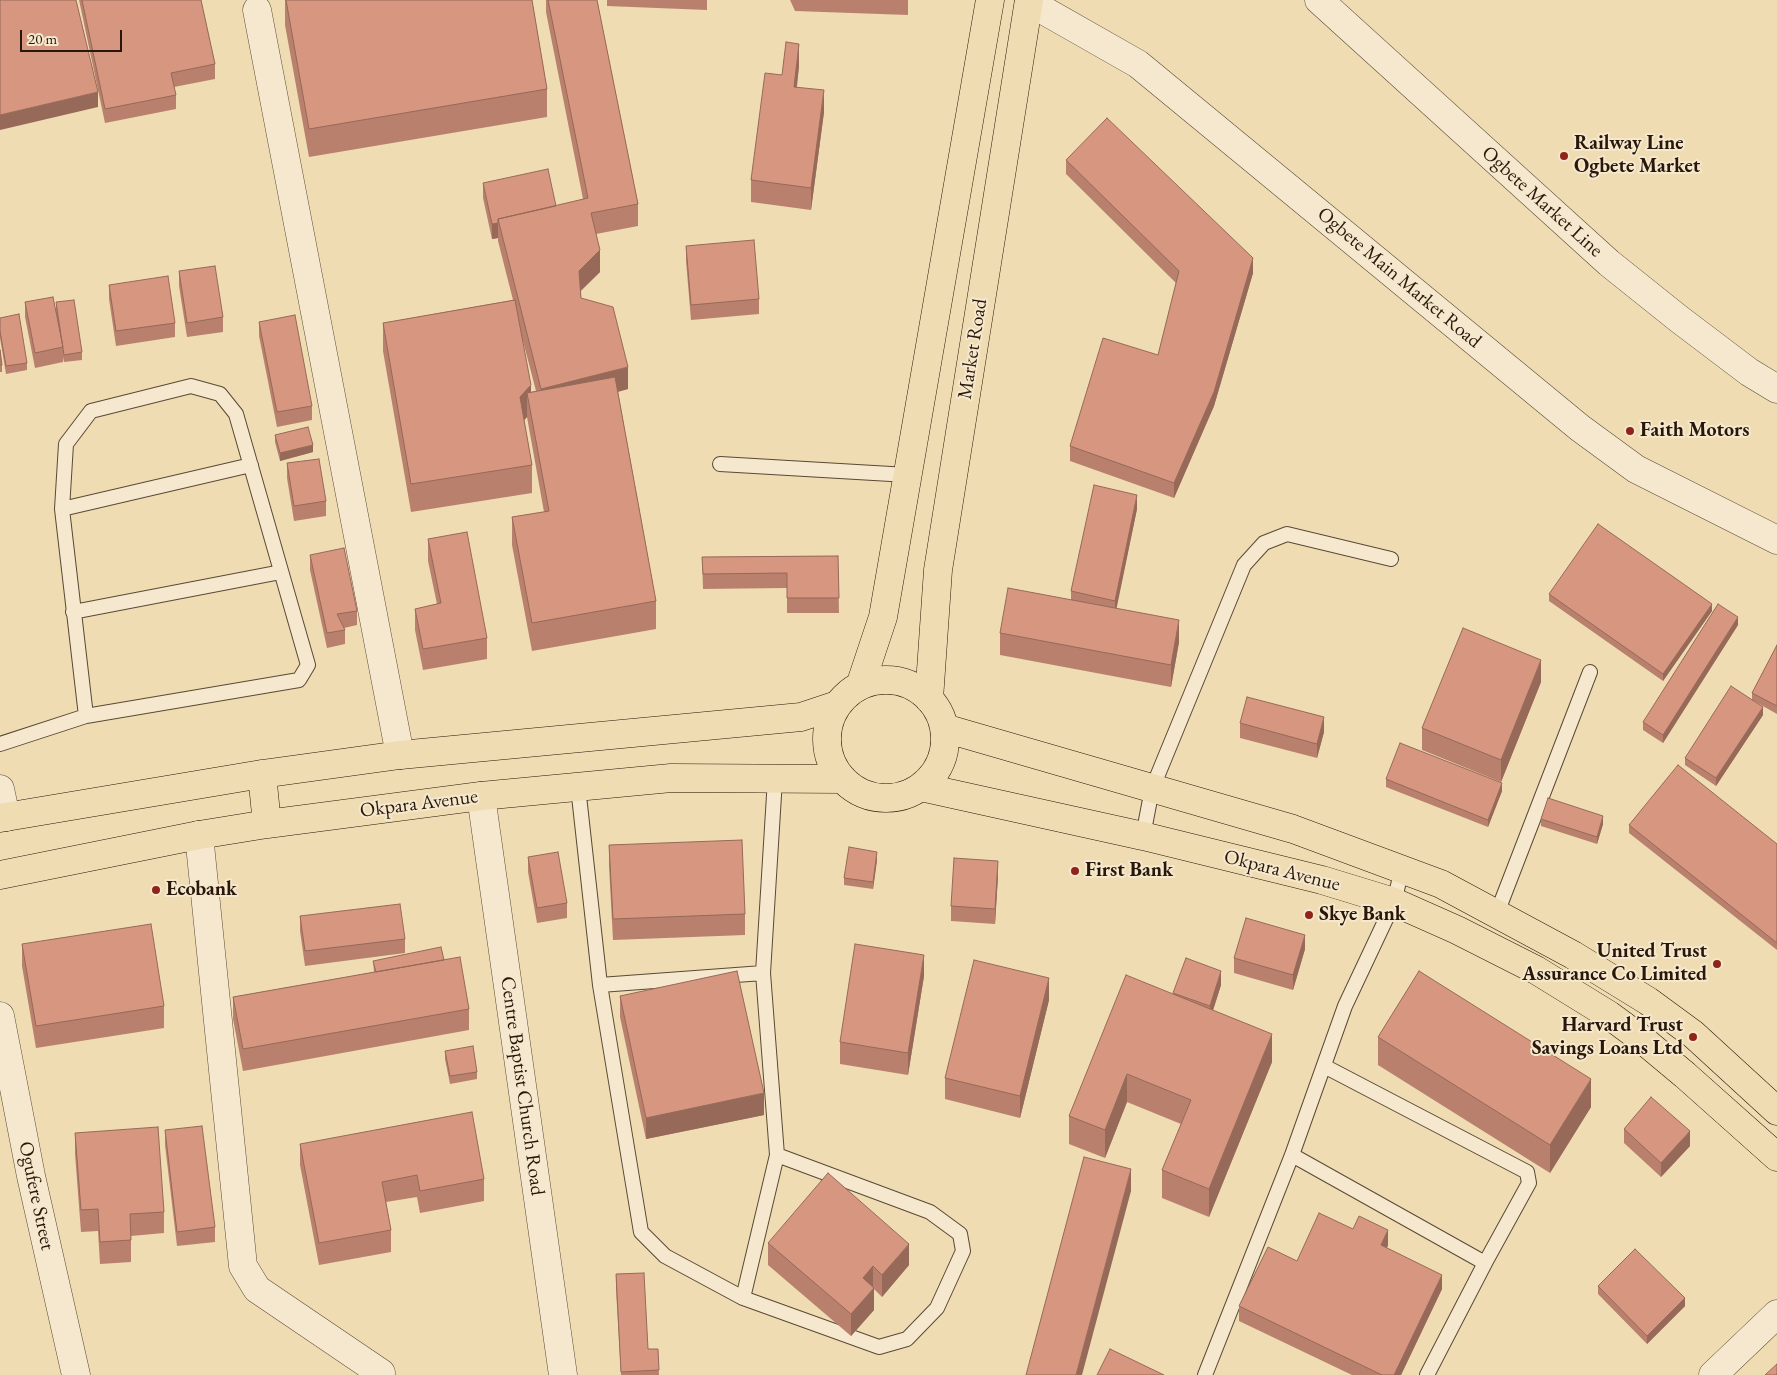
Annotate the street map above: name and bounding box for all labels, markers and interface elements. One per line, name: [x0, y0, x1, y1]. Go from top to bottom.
scale bar: [22, 20, 125, 52]
text: 20 m: [28, 29, 57, 48]
place label: Railway Line Ogbete Market: [1574, 132, 1700, 179]
street label: Ogbete Market Line: [1476, 141, 1608, 263]
marker: Railway Line Ogbete Market: [1558, 150, 1570, 162]
street label: Ogbete Main Market Road: [1312, 202, 1486, 354]
street label: Market Road: [953, 297, 993, 401]
place label: Faith Motors: [1640, 419, 1749, 443]
marker: Faith Motors: [1624, 425, 1636, 437]
street label: Okpara Avenue: [359, 785, 479, 823]
street label: Okpara Avenue: [1222, 845, 1342, 897]
place label: First Bank: [1085, 859, 1173, 883]
marker: First Bank: [1069, 865, 1081, 877]
place label: Ecobank: [166, 878, 237, 902]
marker: Ecobank: [150, 884, 162, 896]
place label: Skye Bank: [1319, 903, 1406, 927]
marker: Skye Bank: [1303, 909, 1315, 921]
place label: United Trust Assurance Co Limited: [1522, 940, 1707, 987]
marker: United Trust Assurance Co Limited: [1711, 958, 1723, 970]
street label: Centre Baptist Church Road: [495, 975, 549, 1197]
place label: Harvard Trust Savings Loans Ltd: [1532, 1014, 1683, 1061]
marker: Harvard Trust Savings Loans Ltd: [1687, 1031, 1699, 1043]
street label: Ogufere Street: [13, 1139, 59, 1253]

